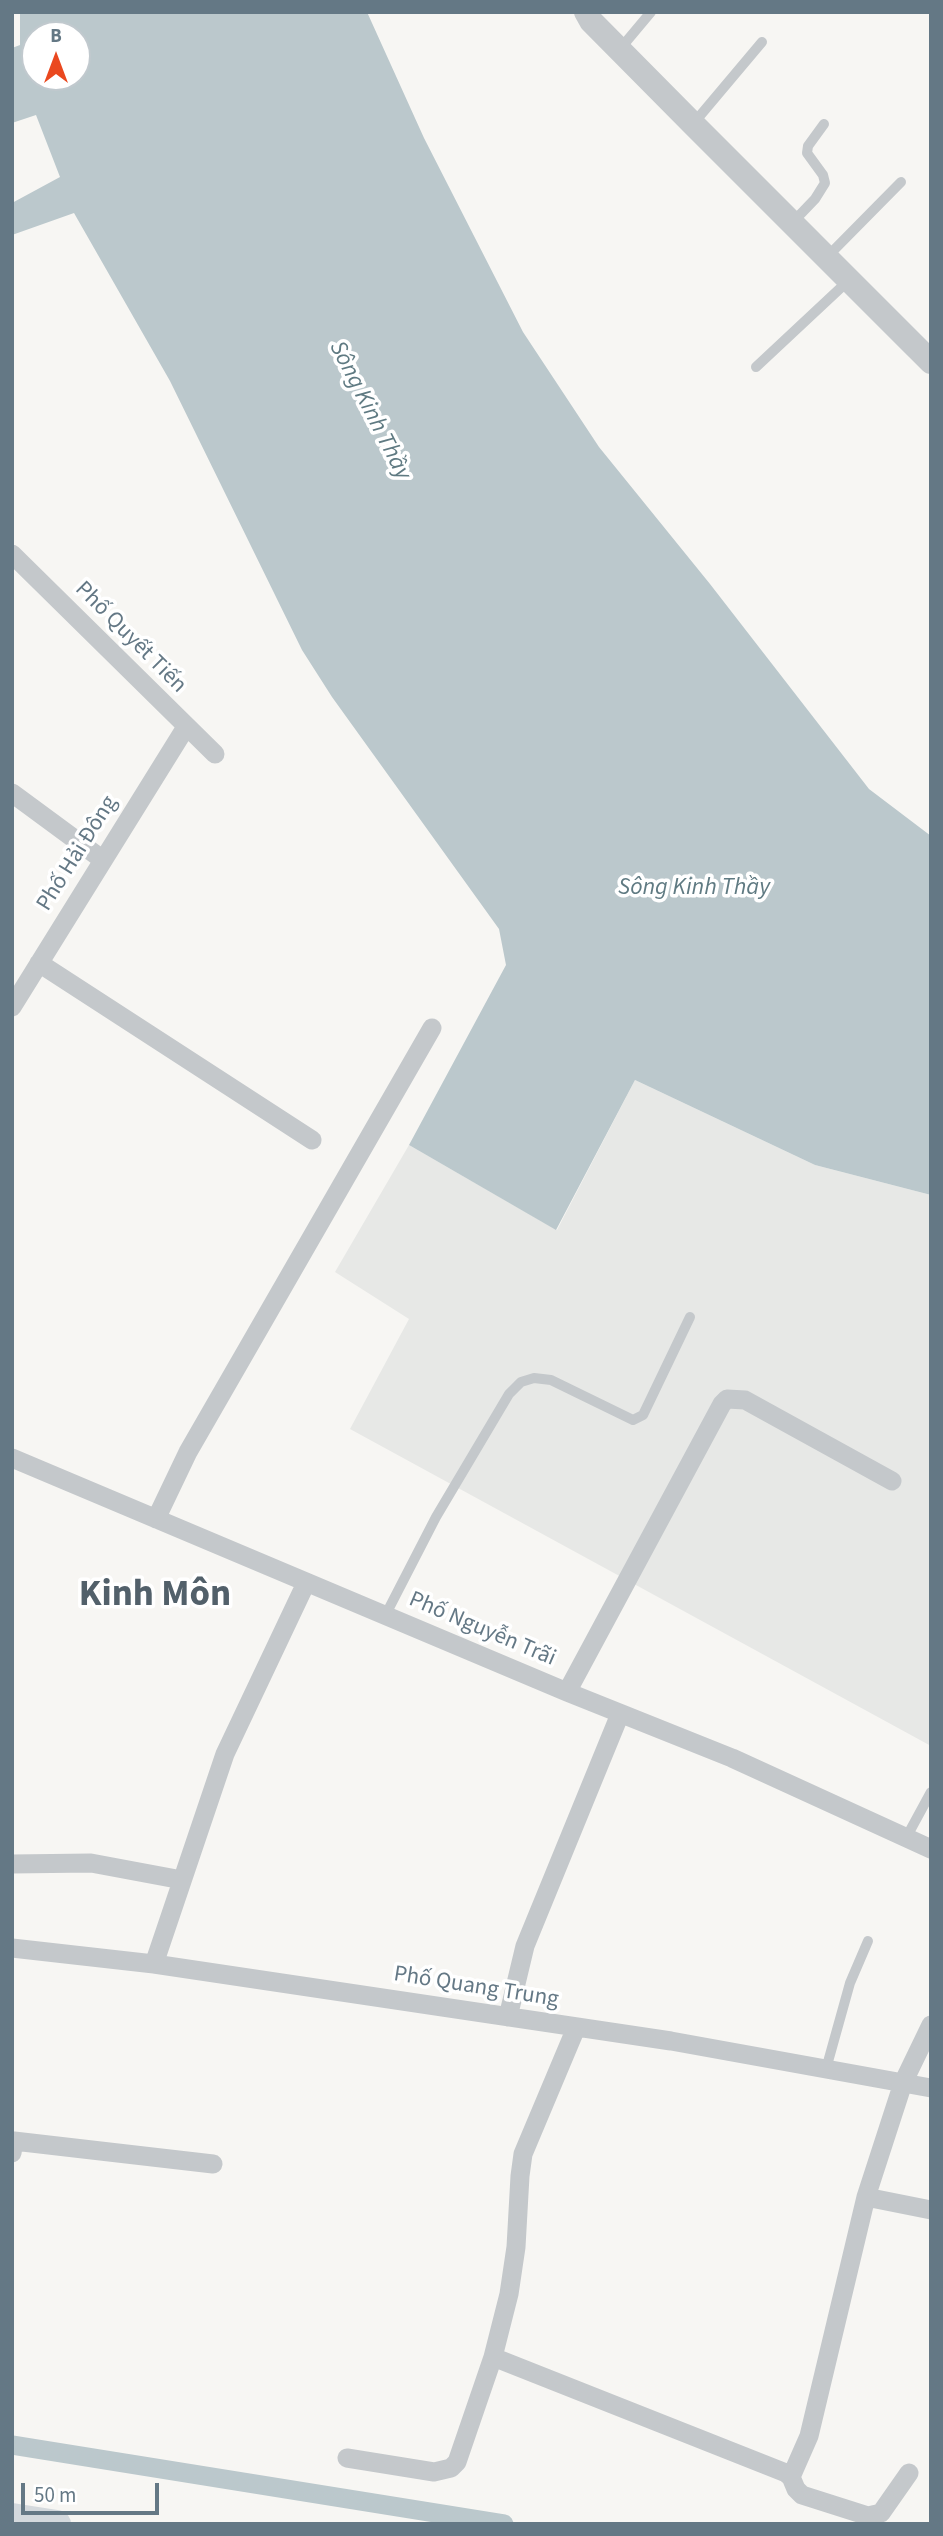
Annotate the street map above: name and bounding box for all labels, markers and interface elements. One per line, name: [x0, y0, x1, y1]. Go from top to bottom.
north arrow: [21, 21, 91, 91]
text: B: [50, 23, 62, 50]
water label: Sông Kinh Thầy: [322, 337, 416, 485]
street label: Phố Quyết Tiến: [68, 576, 192, 700]
street label: Phố Hải Đông: [32, 791, 124, 917]
water label: Sông Kinh Thầy: [618, 875, 770, 903]
district label: Kinh Môn: [79, 1575, 231, 1619]
street label: Phố Nguyễn Trãi: [404, 1587, 560, 1673]
street label: Phố Quang Trung: [392, 1961, 560, 2015]
scale bar: [24, 2470, 163, 2514]
text: 50 m: [34, 2480, 76, 2510]

